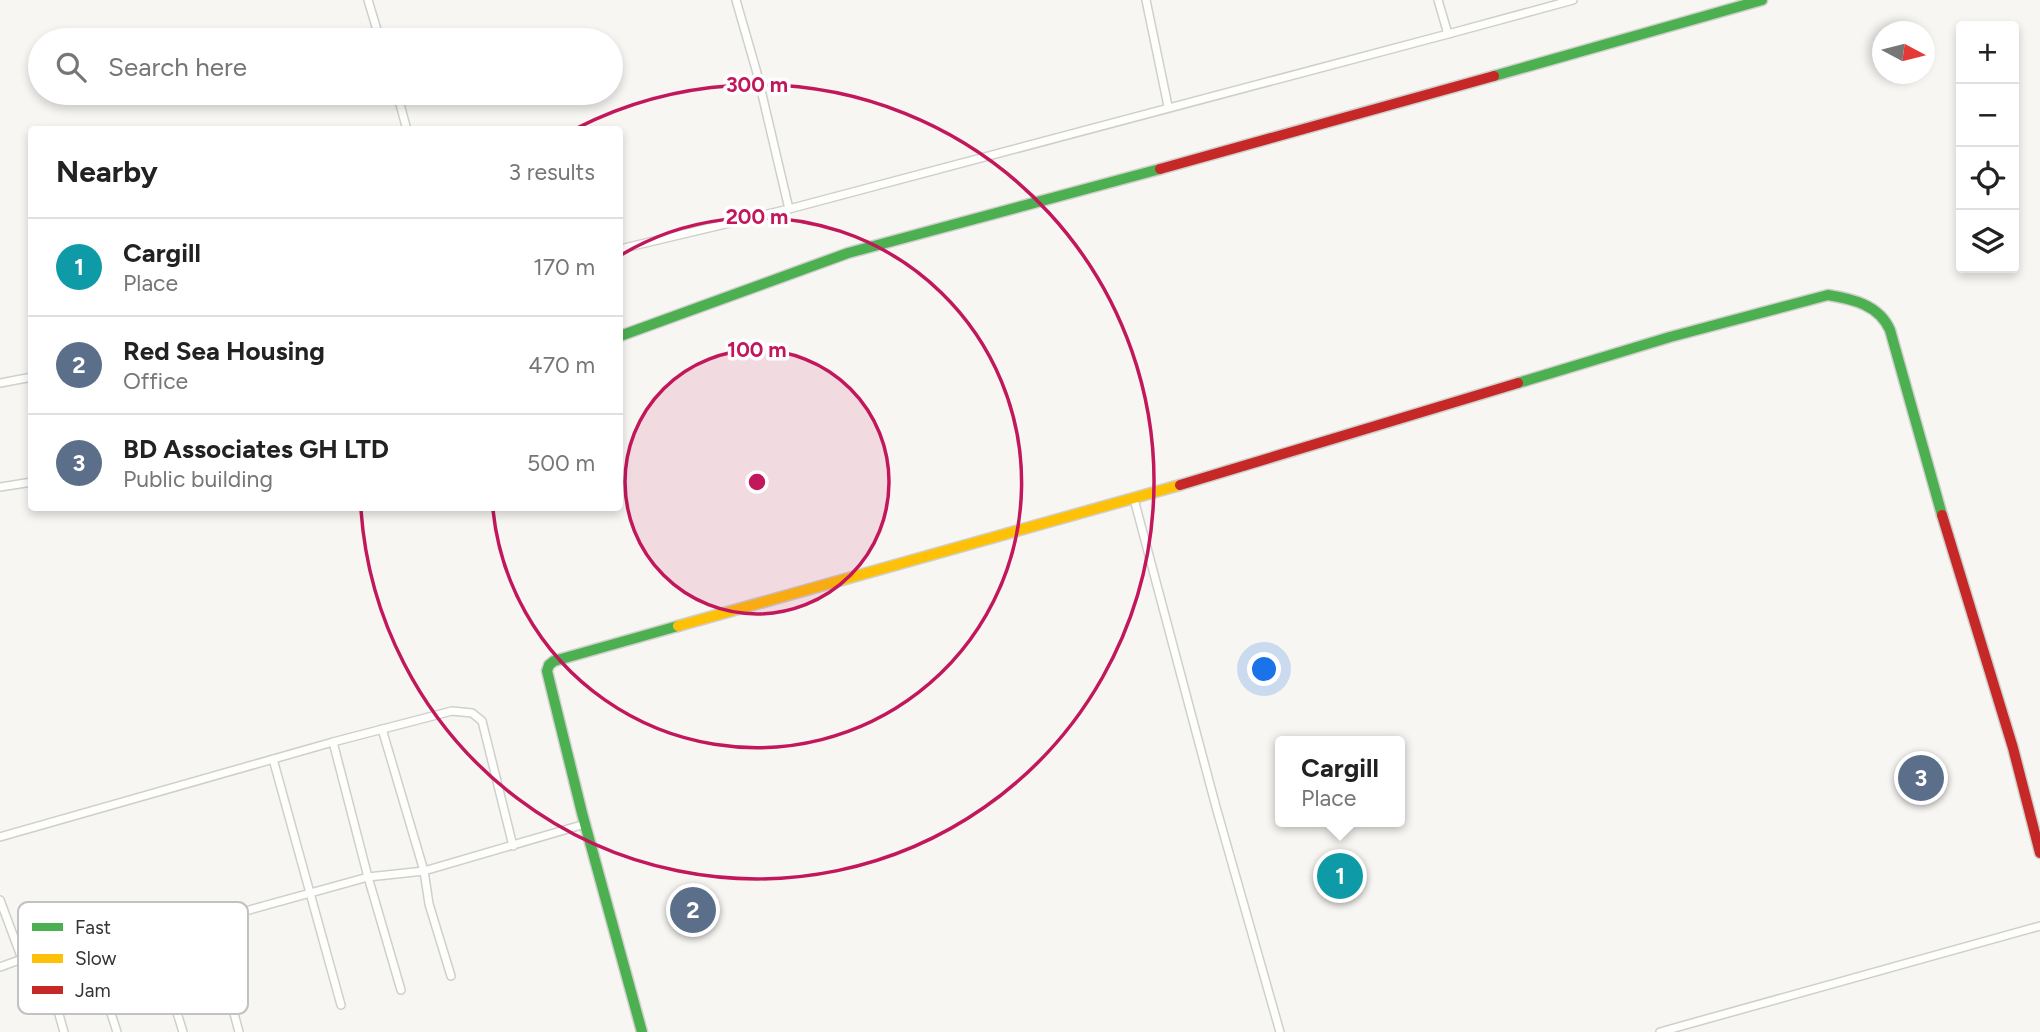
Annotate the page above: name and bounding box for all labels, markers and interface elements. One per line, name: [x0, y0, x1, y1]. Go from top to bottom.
north arrow: [1872, 21, 1935, 84]
map controls: [1956, 21, 2019, 273]
button: +: [1956, 21, 2019, 84]
search box: [28, 28, 623, 105]
icon: search: [52, 48, 90, 86]
text: Search here: [108, 51, 247, 83]
text: 300 m: [726, 72, 788, 97]
button: −: [1956, 84, 2019, 147]
button: locate: [1956, 147, 2019, 210]
text: Nearby: [56, 153, 158, 190]
text: 3 results: [508, 158, 595, 186]
text: 200 m: [726, 204, 788, 229]
button: layers: [1956, 210, 2019, 273]
text: Cargill: [123, 237, 201, 269]
text: 1: [74, 253, 84, 281]
text: 170 m: [533, 253, 595, 281]
text: Place: [123, 269, 178, 297]
text: Red Sea Housing: [123, 335, 325, 367]
text: 100 m: [727, 337, 787, 362]
text: 2: [72, 351, 86, 379]
text: 470 m: [528, 351, 595, 379]
text: Office: [123, 367, 188, 395]
text: BD Associates GH LTD: [123, 433, 389, 465]
text: 3: [73, 449, 85, 477]
text: 500 m: [527, 449, 595, 477]
text: Public building: [123, 465, 273, 493]
centre of rings: [745, 470, 769, 494]
your location: [1247, 652, 1281, 686]
popup: [1275, 736, 1405, 827]
text: Cargill: [1301, 752, 1379, 784]
pin: 3: [1898, 752, 1944, 804]
text: Place: [1301, 784, 1356, 812]
pin: 1: [1317, 850, 1363, 902]
pin: 2: [670, 884, 716, 936]
legend: [18, 902, 248, 1014]
text: Fast: [75, 916, 111, 939]
text: Slow: [75, 947, 117, 970]
text: Jam: [75, 979, 111, 1002]

